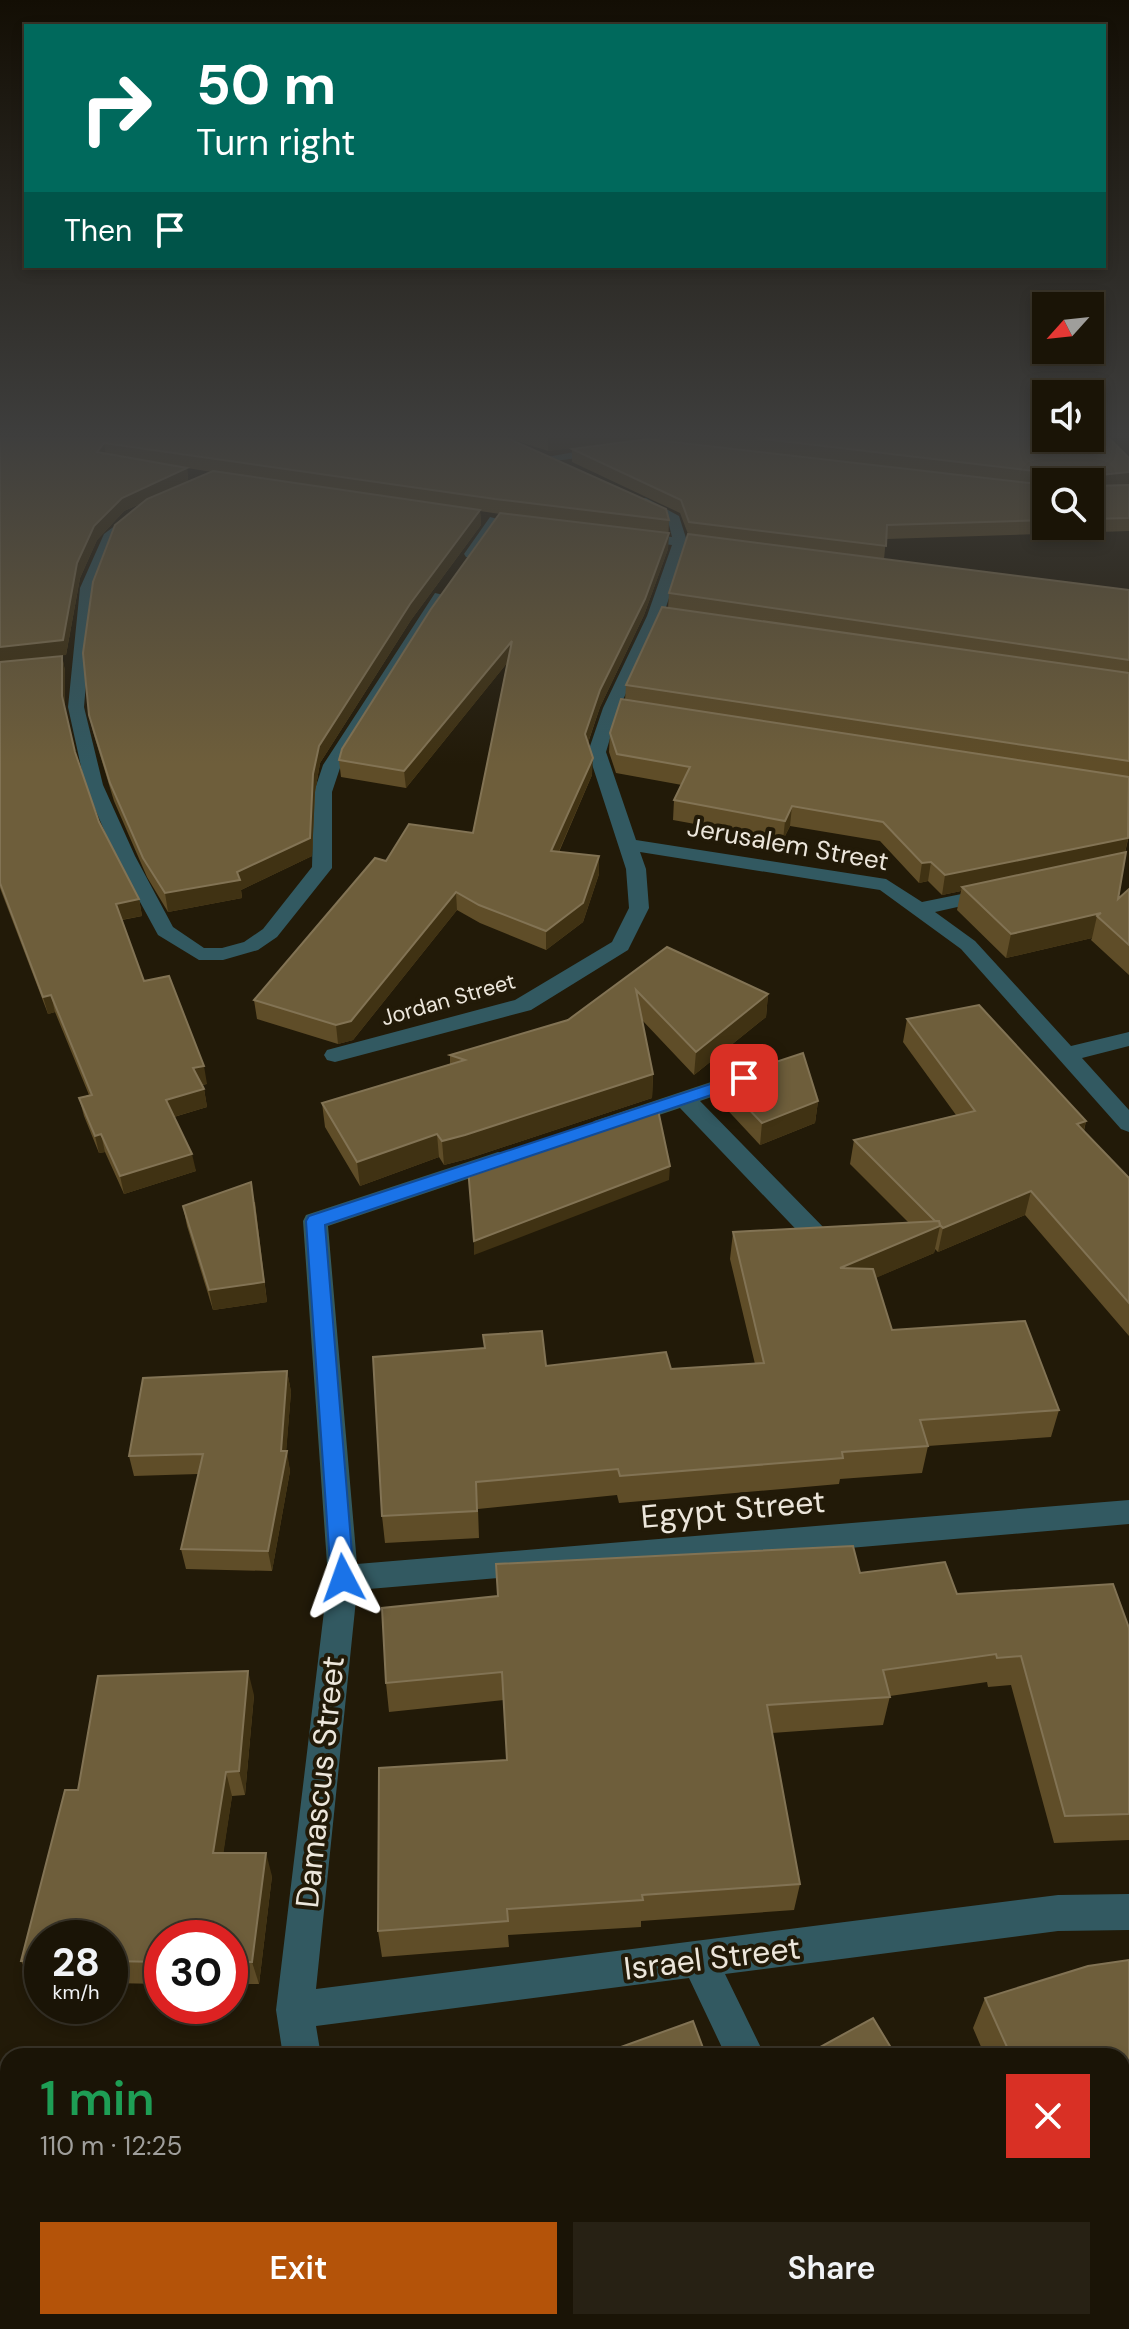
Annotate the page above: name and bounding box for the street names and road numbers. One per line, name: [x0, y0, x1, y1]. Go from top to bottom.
street label: Jerusalem Street: [685, 810, 891, 878]
street label: Jordan Street: [378, 966, 519, 1032]
street label: Egypt Street: [639, 1480, 827, 1538]
street label: Damascus Street: [286, 1654, 354, 1910]
street label: Israel Street: [621, 1926, 803, 1990]

